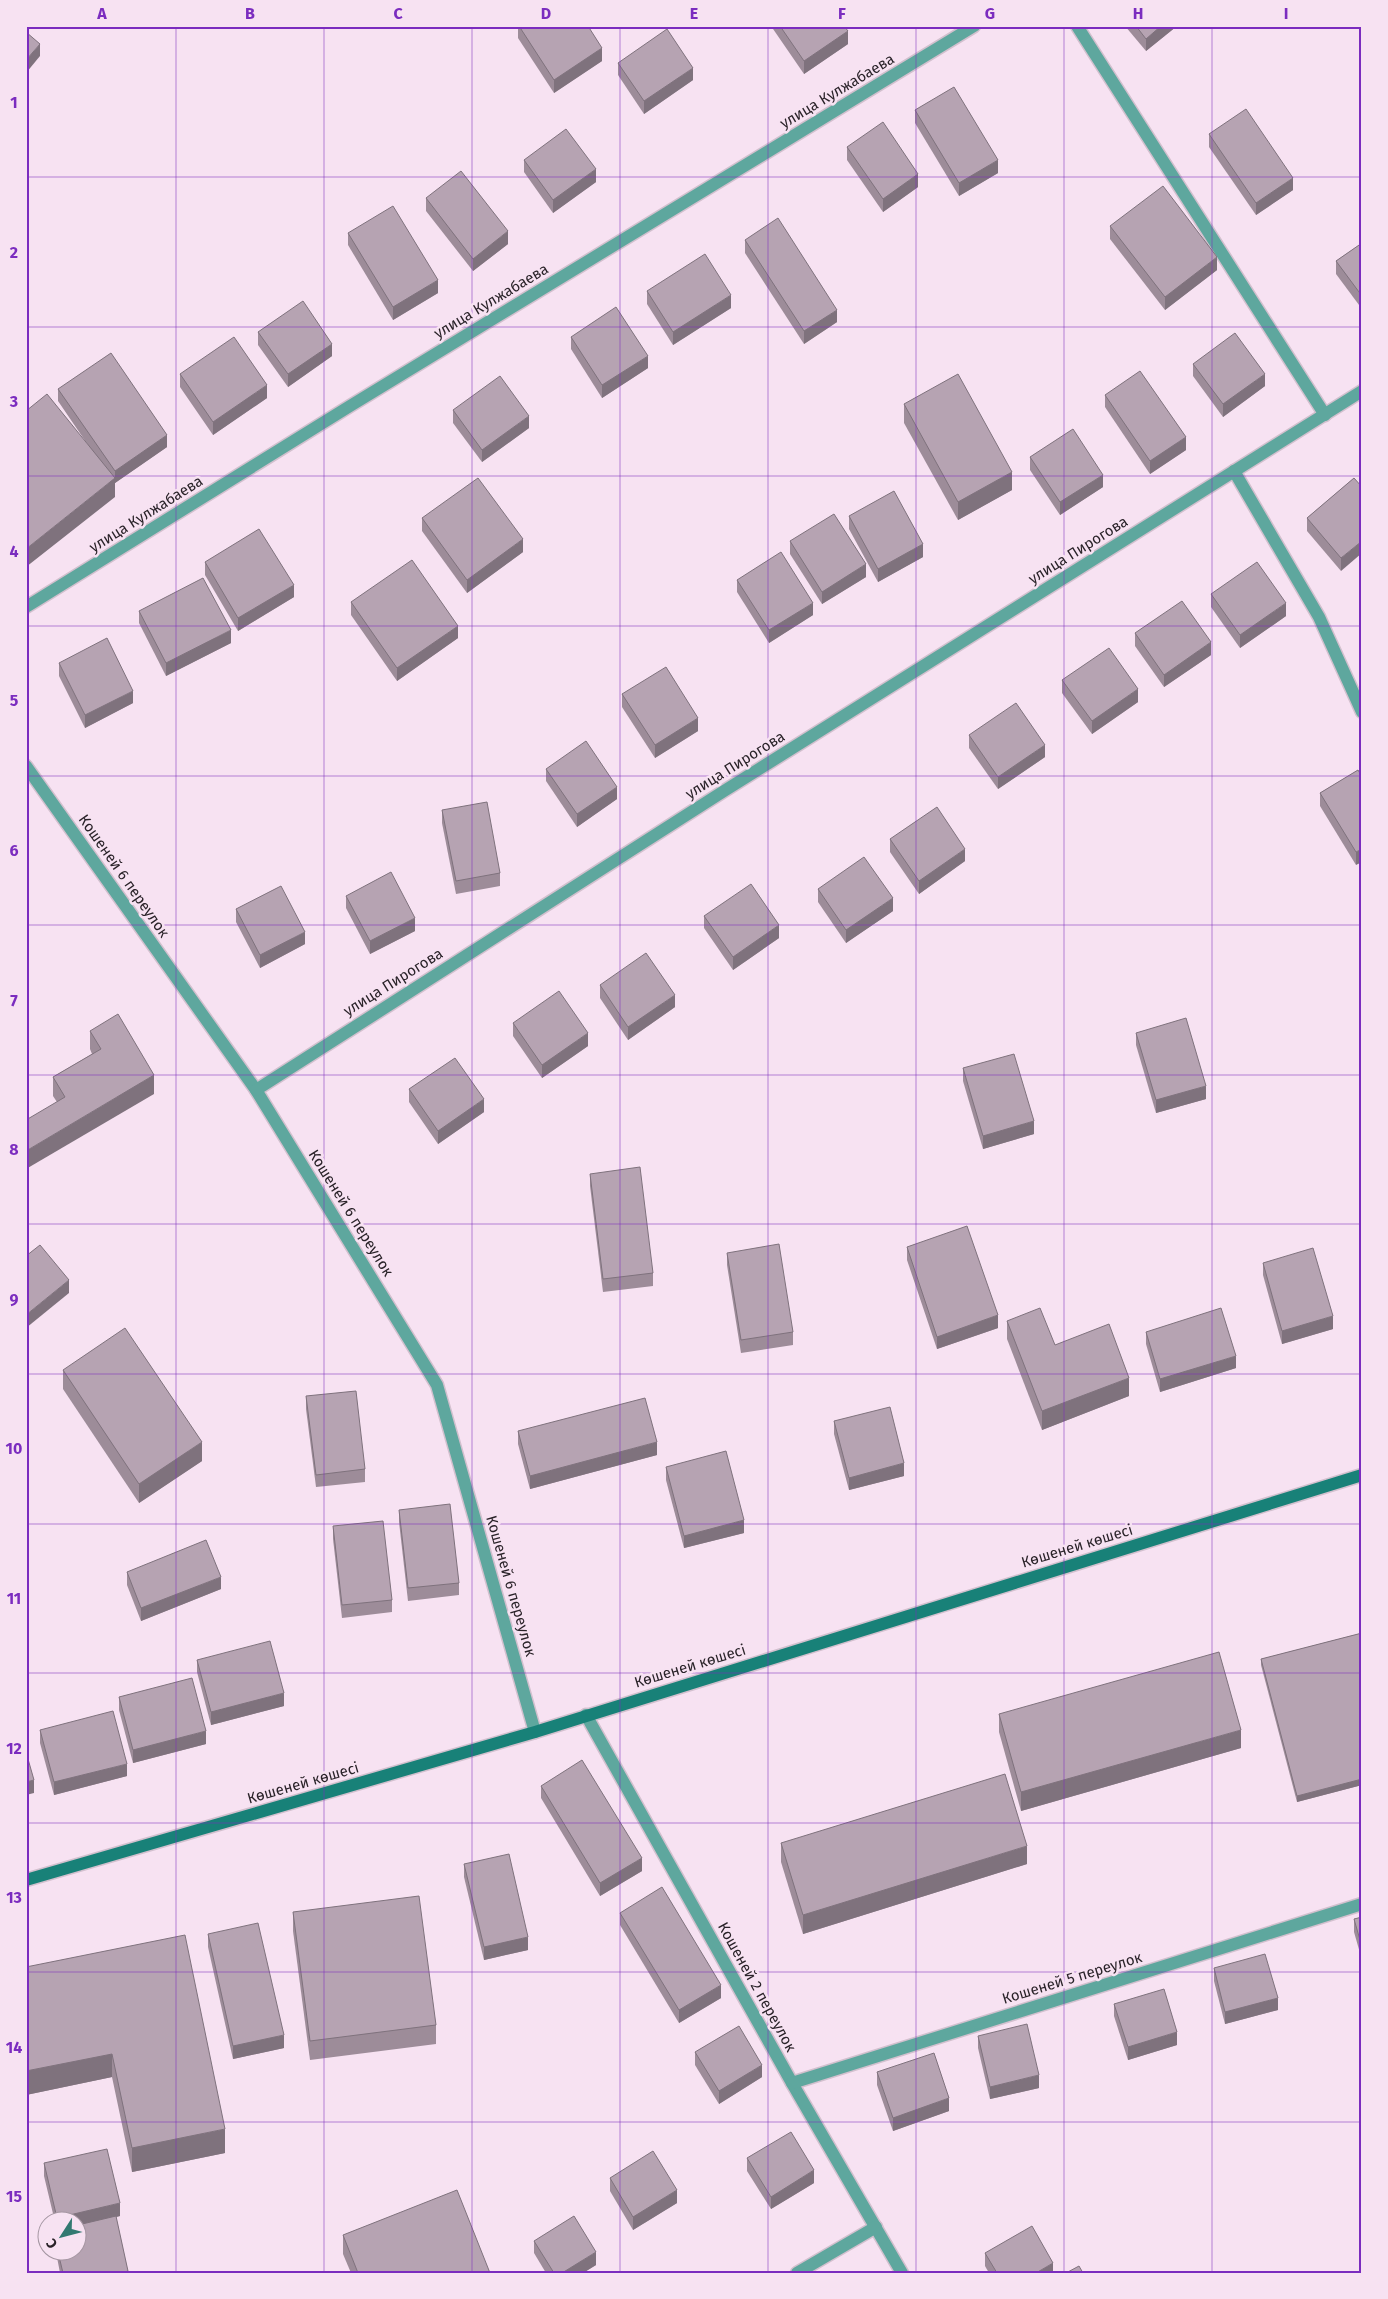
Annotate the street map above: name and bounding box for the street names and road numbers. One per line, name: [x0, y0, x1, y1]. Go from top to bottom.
street label: улица Кулжабаева: [776, 50, 898, 132]
street label: улица Кулжабаева: [430, 260, 552, 342]
street label: улица Кулжабаева: [86, 472, 206, 556]
street label: улица Пирогова: [1025, 512, 1131, 588]
street label: улица Пирогова: [682, 727, 788, 803]
street label: Кошеней 6 переулок: [75, 811, 173, 941]
street label: улица Пирогова: [340, 944, 446, 1020]
street label: Кошеней 6 переулок: [305, 1146, 397, 1280]
street label: Кошеней 6 переулок: [482, 1513, 540, 1659]
street label: Көшеней көшесі: [1019, 1521, 1135, 1571]
street label: Көшеней көшесі: [632, 1641, 748, 1691]
street label: Көшеней көшесі: [245, 1758, 361, 1808]
street label: Кошеней 2 переулок: [714, 1919, 800, 2055]
street label: Кошеней 5 переулок: [1000, 1948, 1144, 2008]

